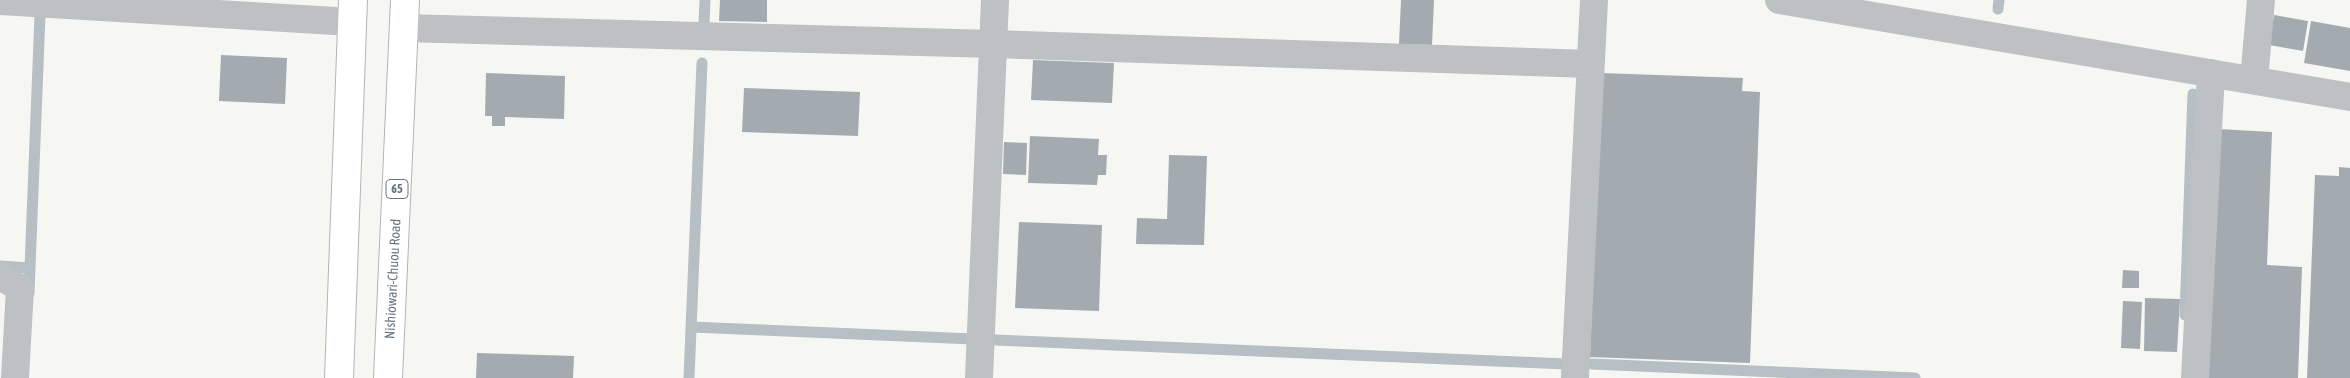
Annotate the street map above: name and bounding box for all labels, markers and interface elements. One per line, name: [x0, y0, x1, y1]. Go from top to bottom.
road number: 65: [386, 180, 408, 198]
street label: Nishiowari-Chuou Road: [381, 218, 405, 340]

